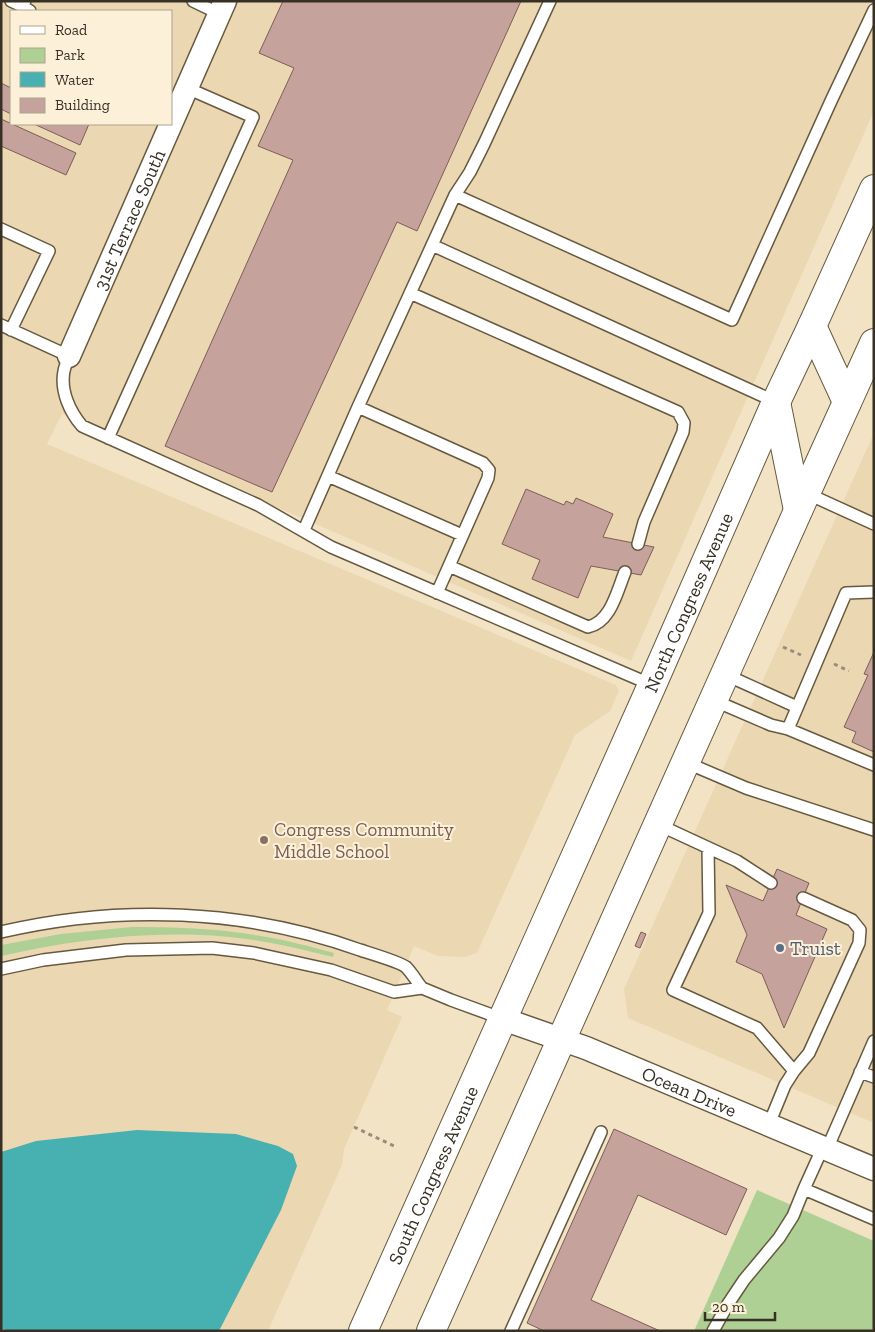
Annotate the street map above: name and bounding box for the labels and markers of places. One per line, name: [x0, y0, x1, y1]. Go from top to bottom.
place label: Congress Community Middle School: [274, 818, 454, 863]
marker: Congress Community Middle School: [258, 834, 270, 846]
place label: Truist: [790, 937, 841, 960]
marker: Truist: [774, 942, 786, 954]

